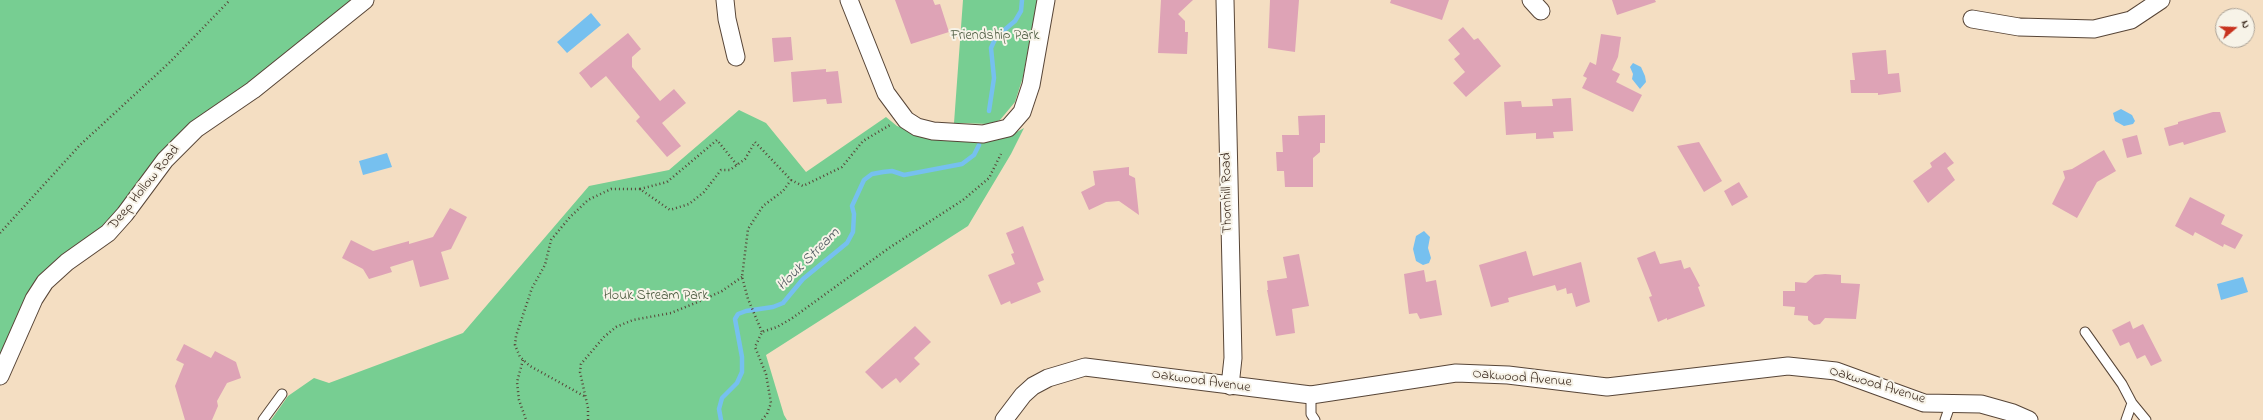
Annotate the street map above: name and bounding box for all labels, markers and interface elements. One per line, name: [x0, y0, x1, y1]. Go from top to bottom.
north arrow: [2215, 8, 2255, 48]
text: N: [2237, 18, 2254, 31]
park label: Friendship Park: [951, 29, 1039, 45]
street label: Deep Hollow Road: [106, 142, 184, 234]
street label: Thornhill Road: [1219, 152, 1237, 234]
water label: Houk Stream: [774, 225, 844, 295]
park label: Houk Stream Park: [604, 289, 708, 305]
street label: Oakwood Avenue: [1827, 363, 1927, 409]
street label: Oakwood Avenue: [1472, 366, 1572, 392]
street label: Oakwood Avenue: [1150, 367, 1252, 397]

